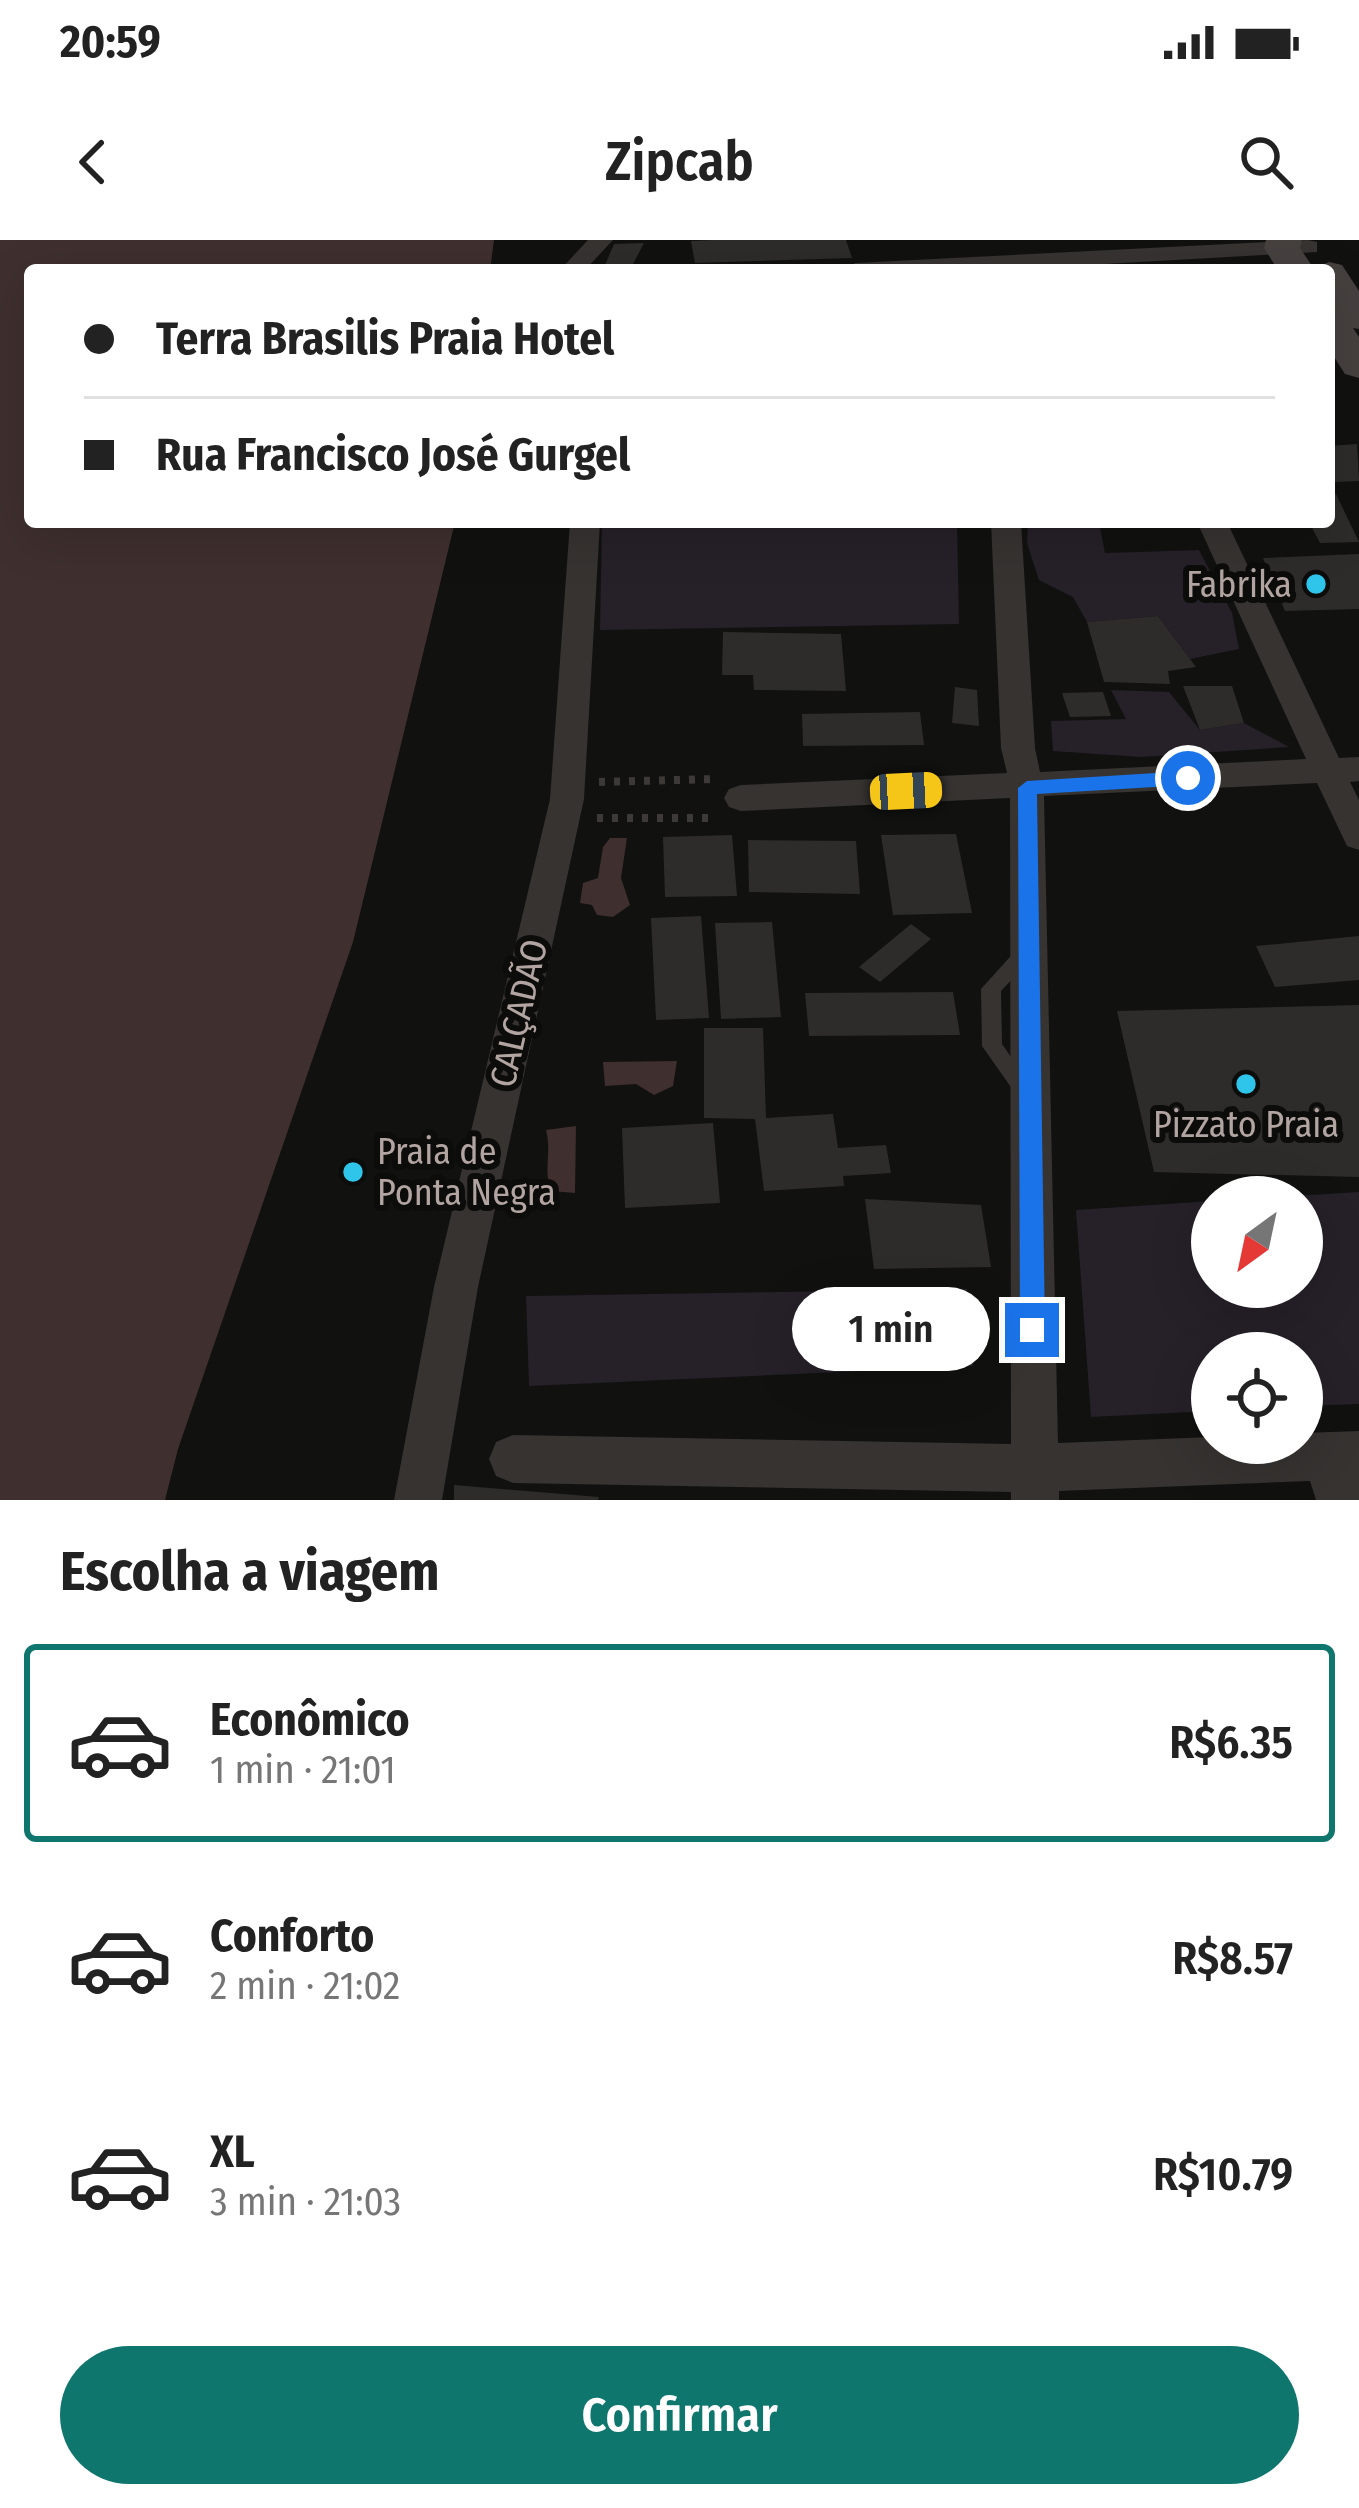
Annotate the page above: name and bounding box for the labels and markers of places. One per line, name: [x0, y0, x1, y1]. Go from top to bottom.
place label: Fabrika: [1186, 563, 1292, 607]
marker: Fabrika: [1303, 571, 1329, 597]
marker: Pizzato Praia: [1233, 1071, 1259, 1097]
place label: Pizzato Praia: [1153, 1103, 1339, 1147]
place label: Praia de Ponta Negra: [377, 1130, 556, 1215]
marker: Praia de Ponta Negra: [340, 1159, 366, 1185]

